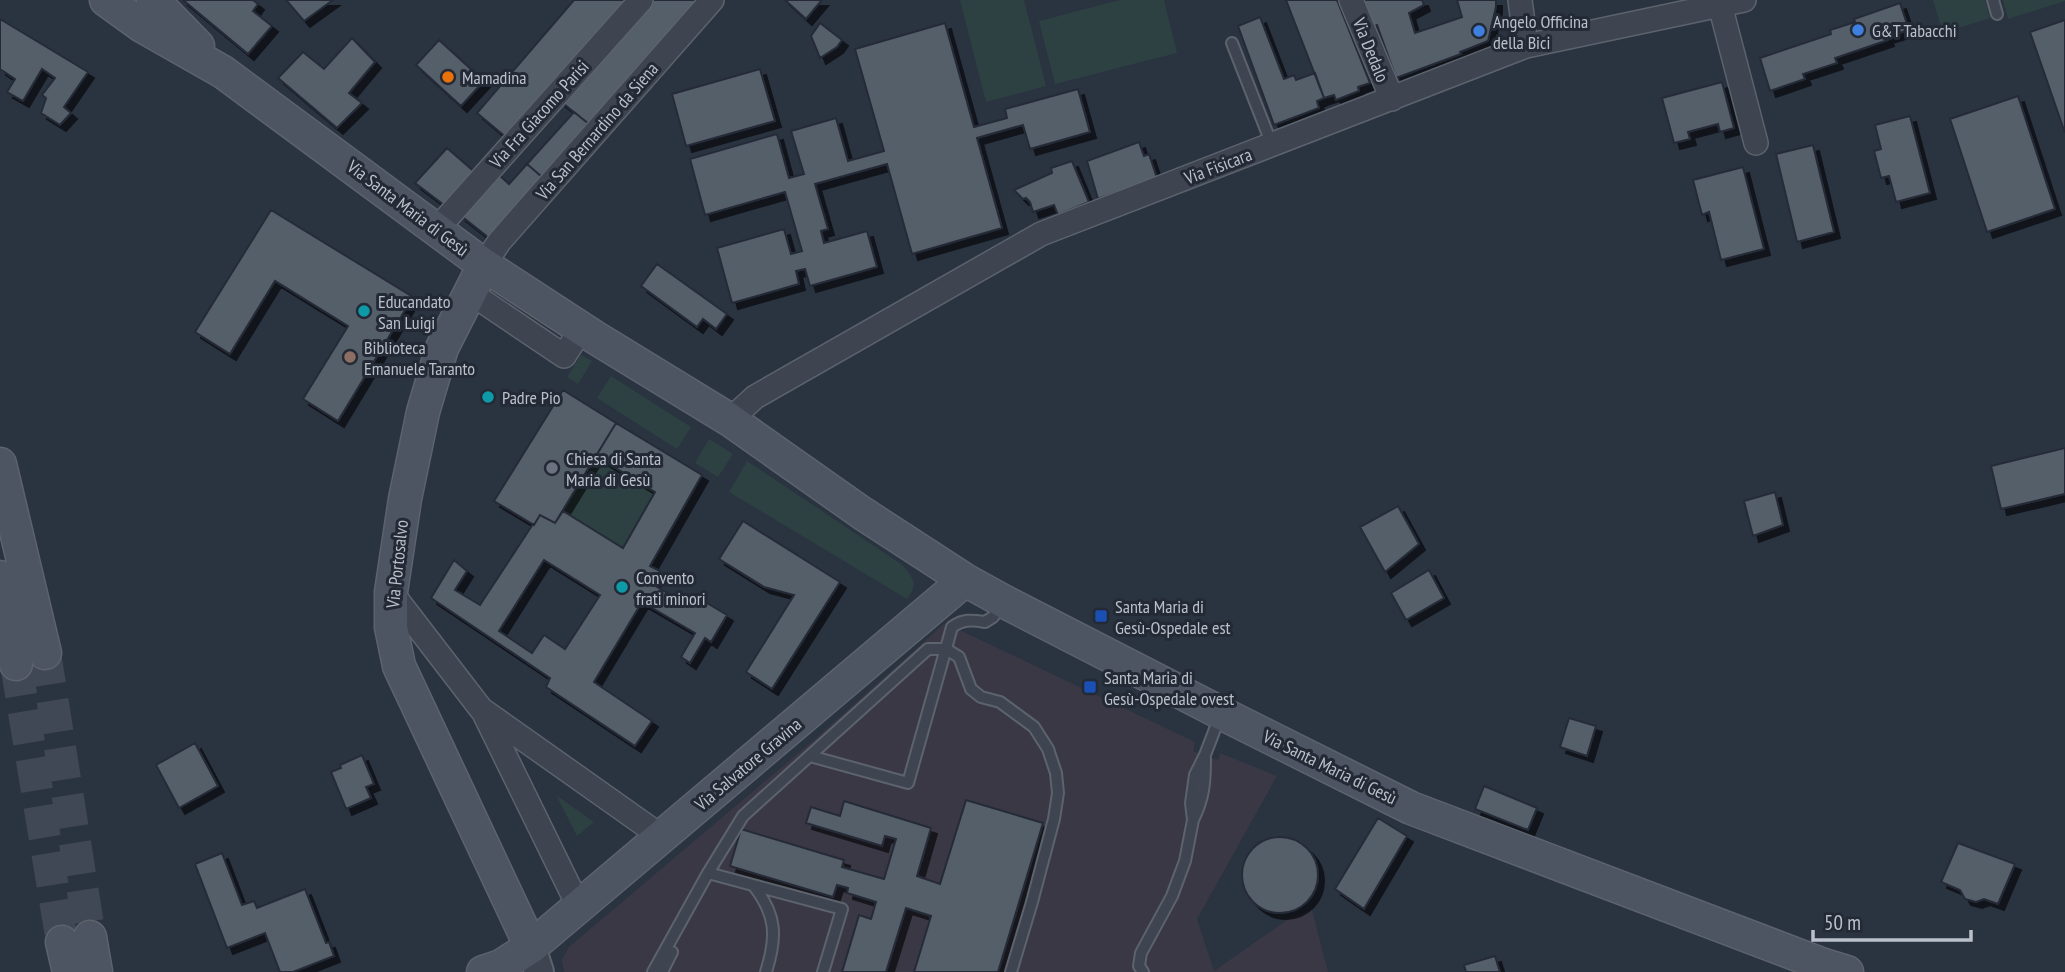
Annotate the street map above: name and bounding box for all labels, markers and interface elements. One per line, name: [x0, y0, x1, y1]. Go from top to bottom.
place label: Angelo Officina della Bici: [1493, 10, 1588, 54]
street label: Via Dedalo: [1347, 14, 1394, 86]
place label: G&T Tabacchi: [1872, 19, 1957, 42]
marker: G&T Tabacchi: [1850, 22, 1866, 38]
marker: Angelo Officina della Bici: [1471, 23, 1487, 39]
street label: Via Fra Giacomo Parisi: [484, 55, 594, 174]
street label: Via San Bernardino da Siena: [530, 57, 663, 205]
place label: Mamadina: [462, 66, 526, 89]
marker: Mamadina: [440, 69, 456, 85]
street label: Via Fisicara: [1180, 143, 1255, 190]
street label: Via Santa Maria di Gesù: [342, 154, 473, 261]
place label: Educandato San Luigi: [378, 290, 451, 334]
marker: Educandato San Luigi: [356, 303, 372, 319]
place label: Biblioteca Emanuele Taranto: [364, 336, 475, 380]
marker: Biblioteca Emanuele Taranto: [342, 349, 358, 365]
place label: Padre Pio: [502, 386, 561, 409]
marker: Padre Pio: [480, 389, 496, 405]
place label: Chiesa di Santa Maria di Gesù: [566, 447, 661, 491]
marker: Chiesa di Santa Maria di Gesù: [544, 460, 560, 476]
street label: Via Portosalvo: [381, 518, 413, 610]
place label: Convento frati minori: [636, 566, 706, 610]
marker: Convento frati minori: [614, 579, 630, 595]
place label: Santa Maria di Gesù-Ospedale est: [1115, 595, 1231, 639]
marker: Santa Maria di Gesù-Ospedale est: [1093, 608, 1109, 624]
place label: Santa Maria di Gesù-Ospedale ovest: [1104, 666, 1234, 710]
marker: Santa Maria di Gesù-Ospedale ovest: [1082, 679, 1098, 695]
street label: Via Salvatore Gravina: [689, 713, 806, 816]
street label: Via Santa Maria di Gesù: [1258, 724, 1401, 809]
scale bar: [1813, 898, 1970, 942]
text: 50 m: [1824, 909, 1861, 936]

